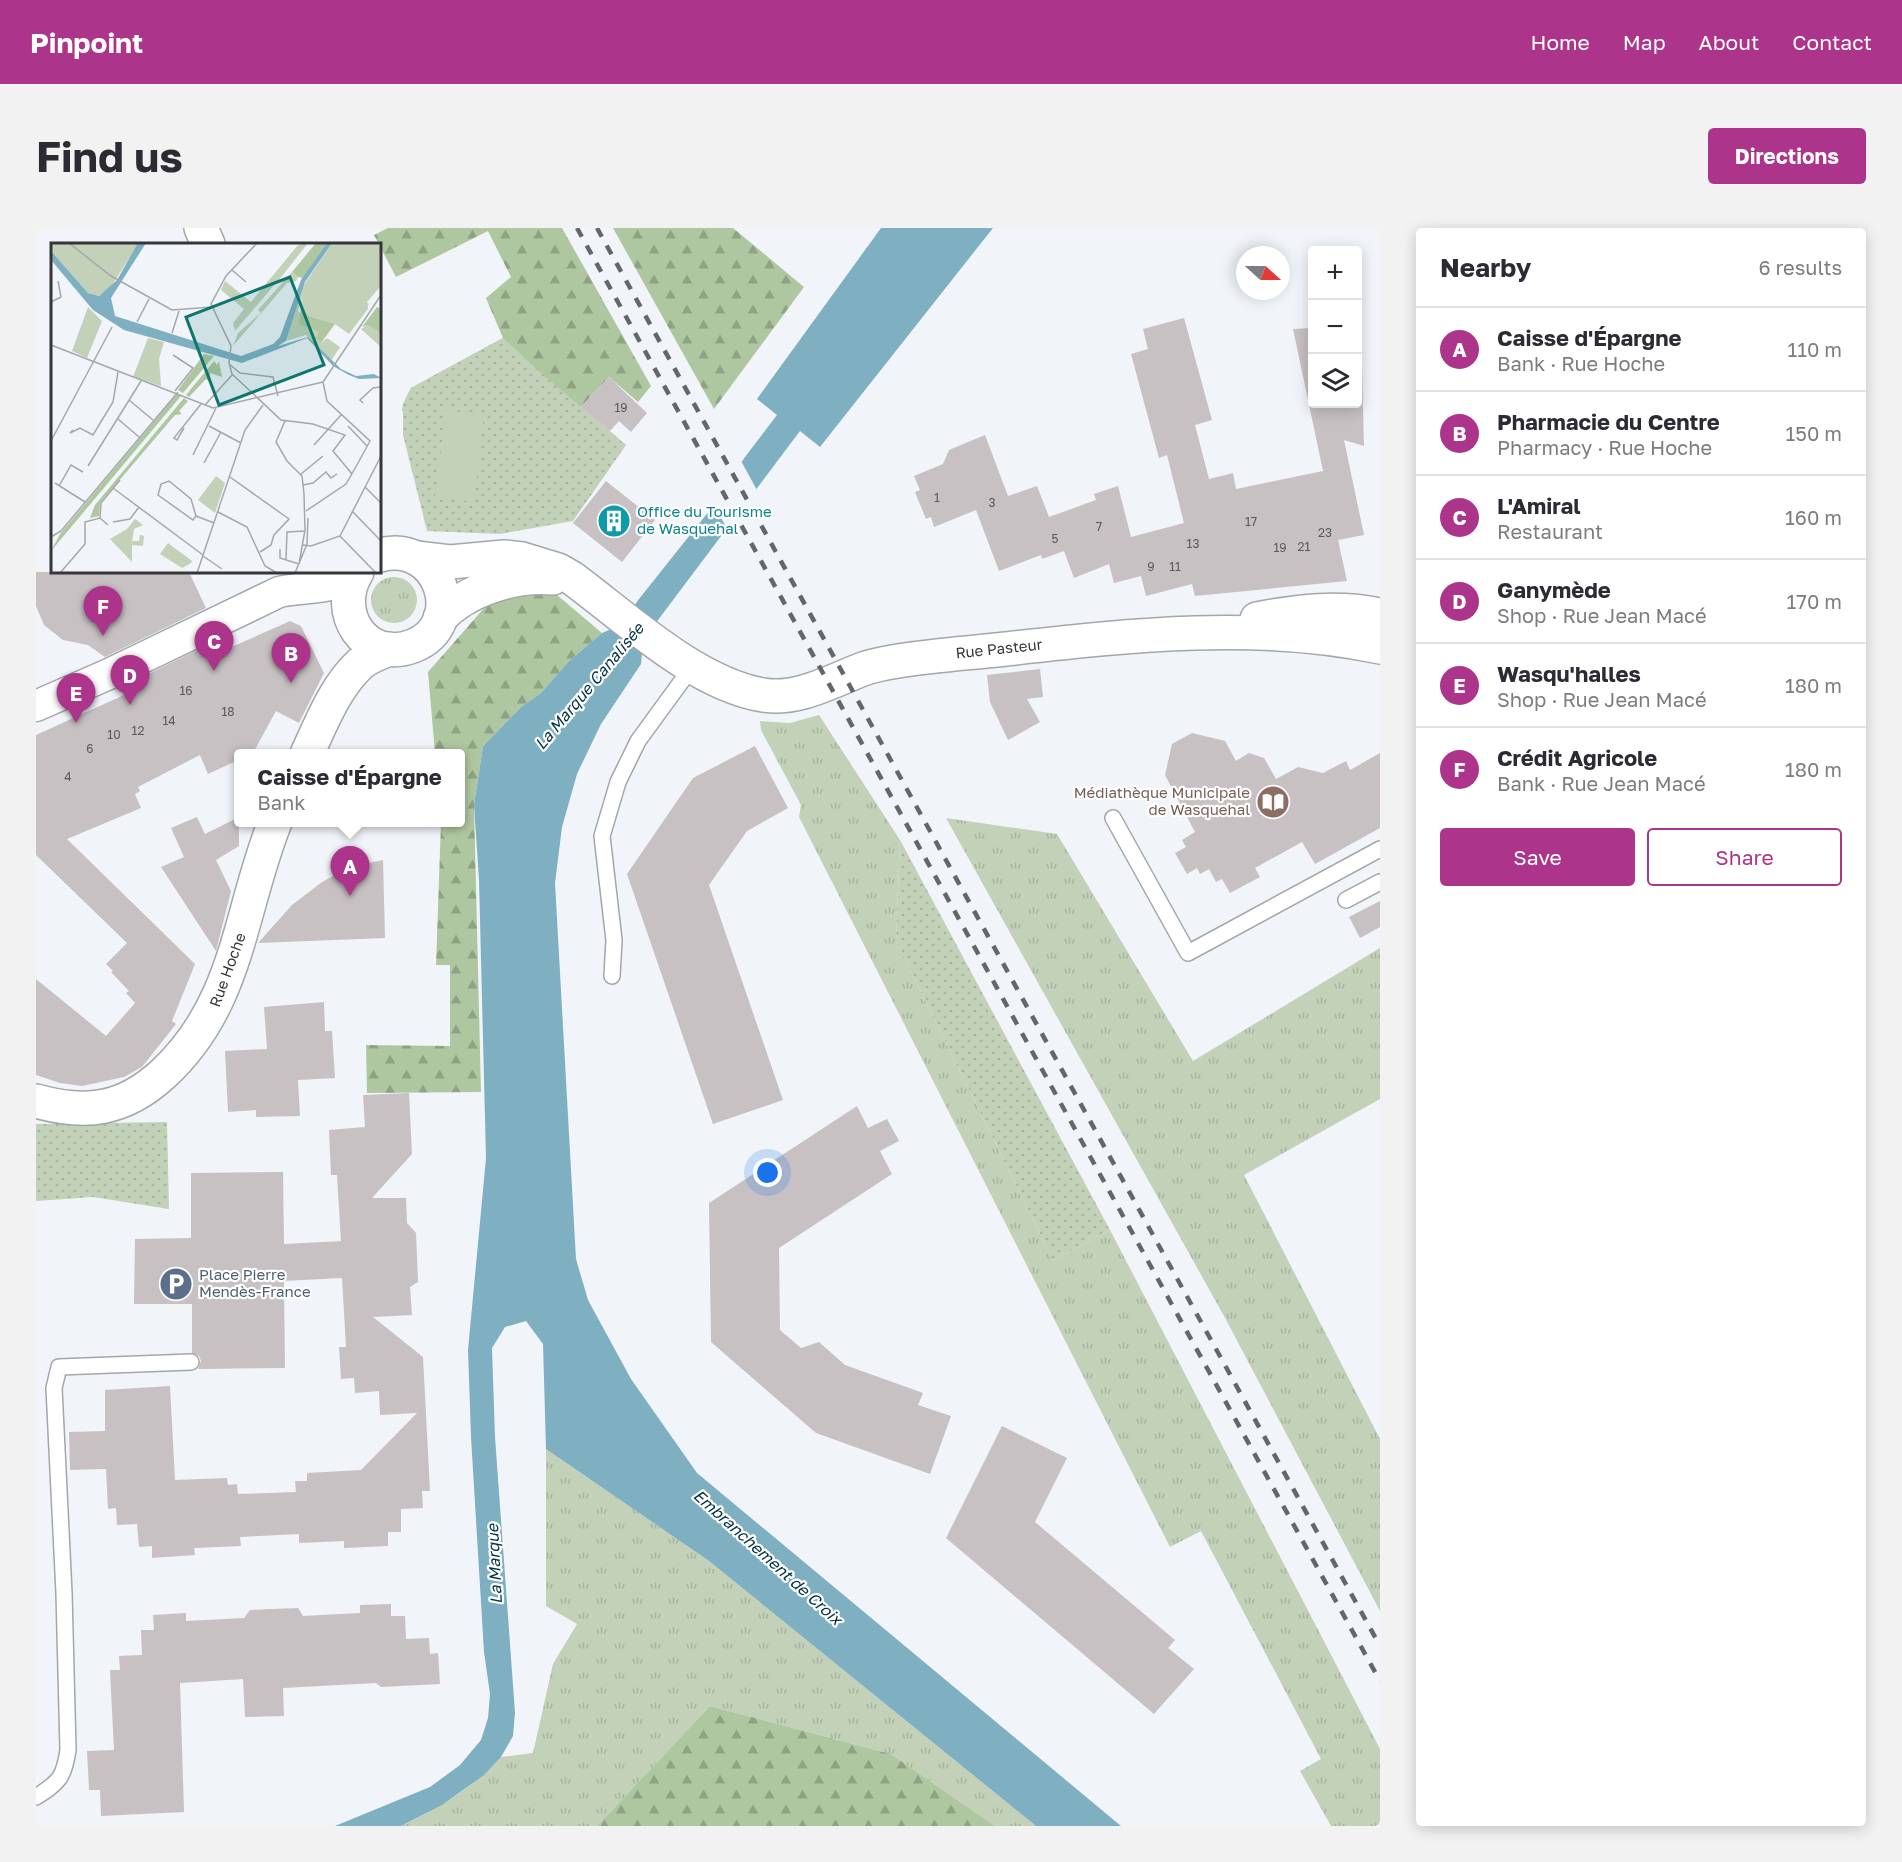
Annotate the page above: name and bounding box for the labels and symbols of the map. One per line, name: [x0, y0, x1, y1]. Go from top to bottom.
inset map: [51, 243, 381, 573]
north arrow: [1236, 246, 1290, 300]
house number: 19: [614, 400, 628, 415]
house number: 1: [934, 490, 940, 505]
house number: 3: [988, 495, 996, 510]
place label: Office du Tourisme de Wasquehal: [637, 502, 772, 537]
building icon: Office du Tourisme de Wasquehal: [596, 503, 632, 539]
house number: 17: [1245, 514, 1257, 529]
house number: 7: [1096, 519, 1102, 534]
house number: 23: [1318, 525, 1332, 540]
house number: 5: [1052, 531, 1059, 546]
house number: 13: [1187, 536, 1199, 551]
house number: 21: [1298, 539, 1311, 554]
house number: 19: [1273, 540, 1287, 555]
house number: 9: [1147, 559, 1155, 574]
house number: 11: [1169, 559, 1181, 574]
pin: F: [84, 586, 122, 636]
water label: La Marque Canalisée: [530, 617, 649, 753]
pin: C: [194, 622, 234, 671]
pin: B: [272, 634, 310, 683]
street label: Rue Pasteur: [955, 634, 1043, 662]
pin: D: [110, 656, 149, 705]
pin: E: [56, 674, 96, 723]
house number: 16: [179, 683, 193, 698]
house number: 18: [221, 704, 235, 719]
house number: 14: [162, 713, 176, 728]
house number: 12: [132, 723, 144, 738]
house number: 10: [107, 727, 121, 742]
house number: 6: [86, 741, 94, 756]
house number: 4: [64, 769, 72, 784]
place label: Médiathèque Municipale de Wasquehal: [1074, 783, 1250, 818]
library icon: Médiathèque Municipale de Wasquehal: [1255, 784, 1291, 820]
pin: A: [330, 846, 370, 896]
street label: Rue Hoche: [205, 930, 249, 1009]
your location: [753, 1158, 782, 1187]
place label: Place Pierre Mendès-France: [199, 1265, 311, 1300]
parking icon: Place Pierre Mendès-France: [158, 1266, 194, 1302]
water label: Embranchement de Croix: [690, 1485, 848, 1630]
water label: La Marque: [482, 1522, 506, 1604]

